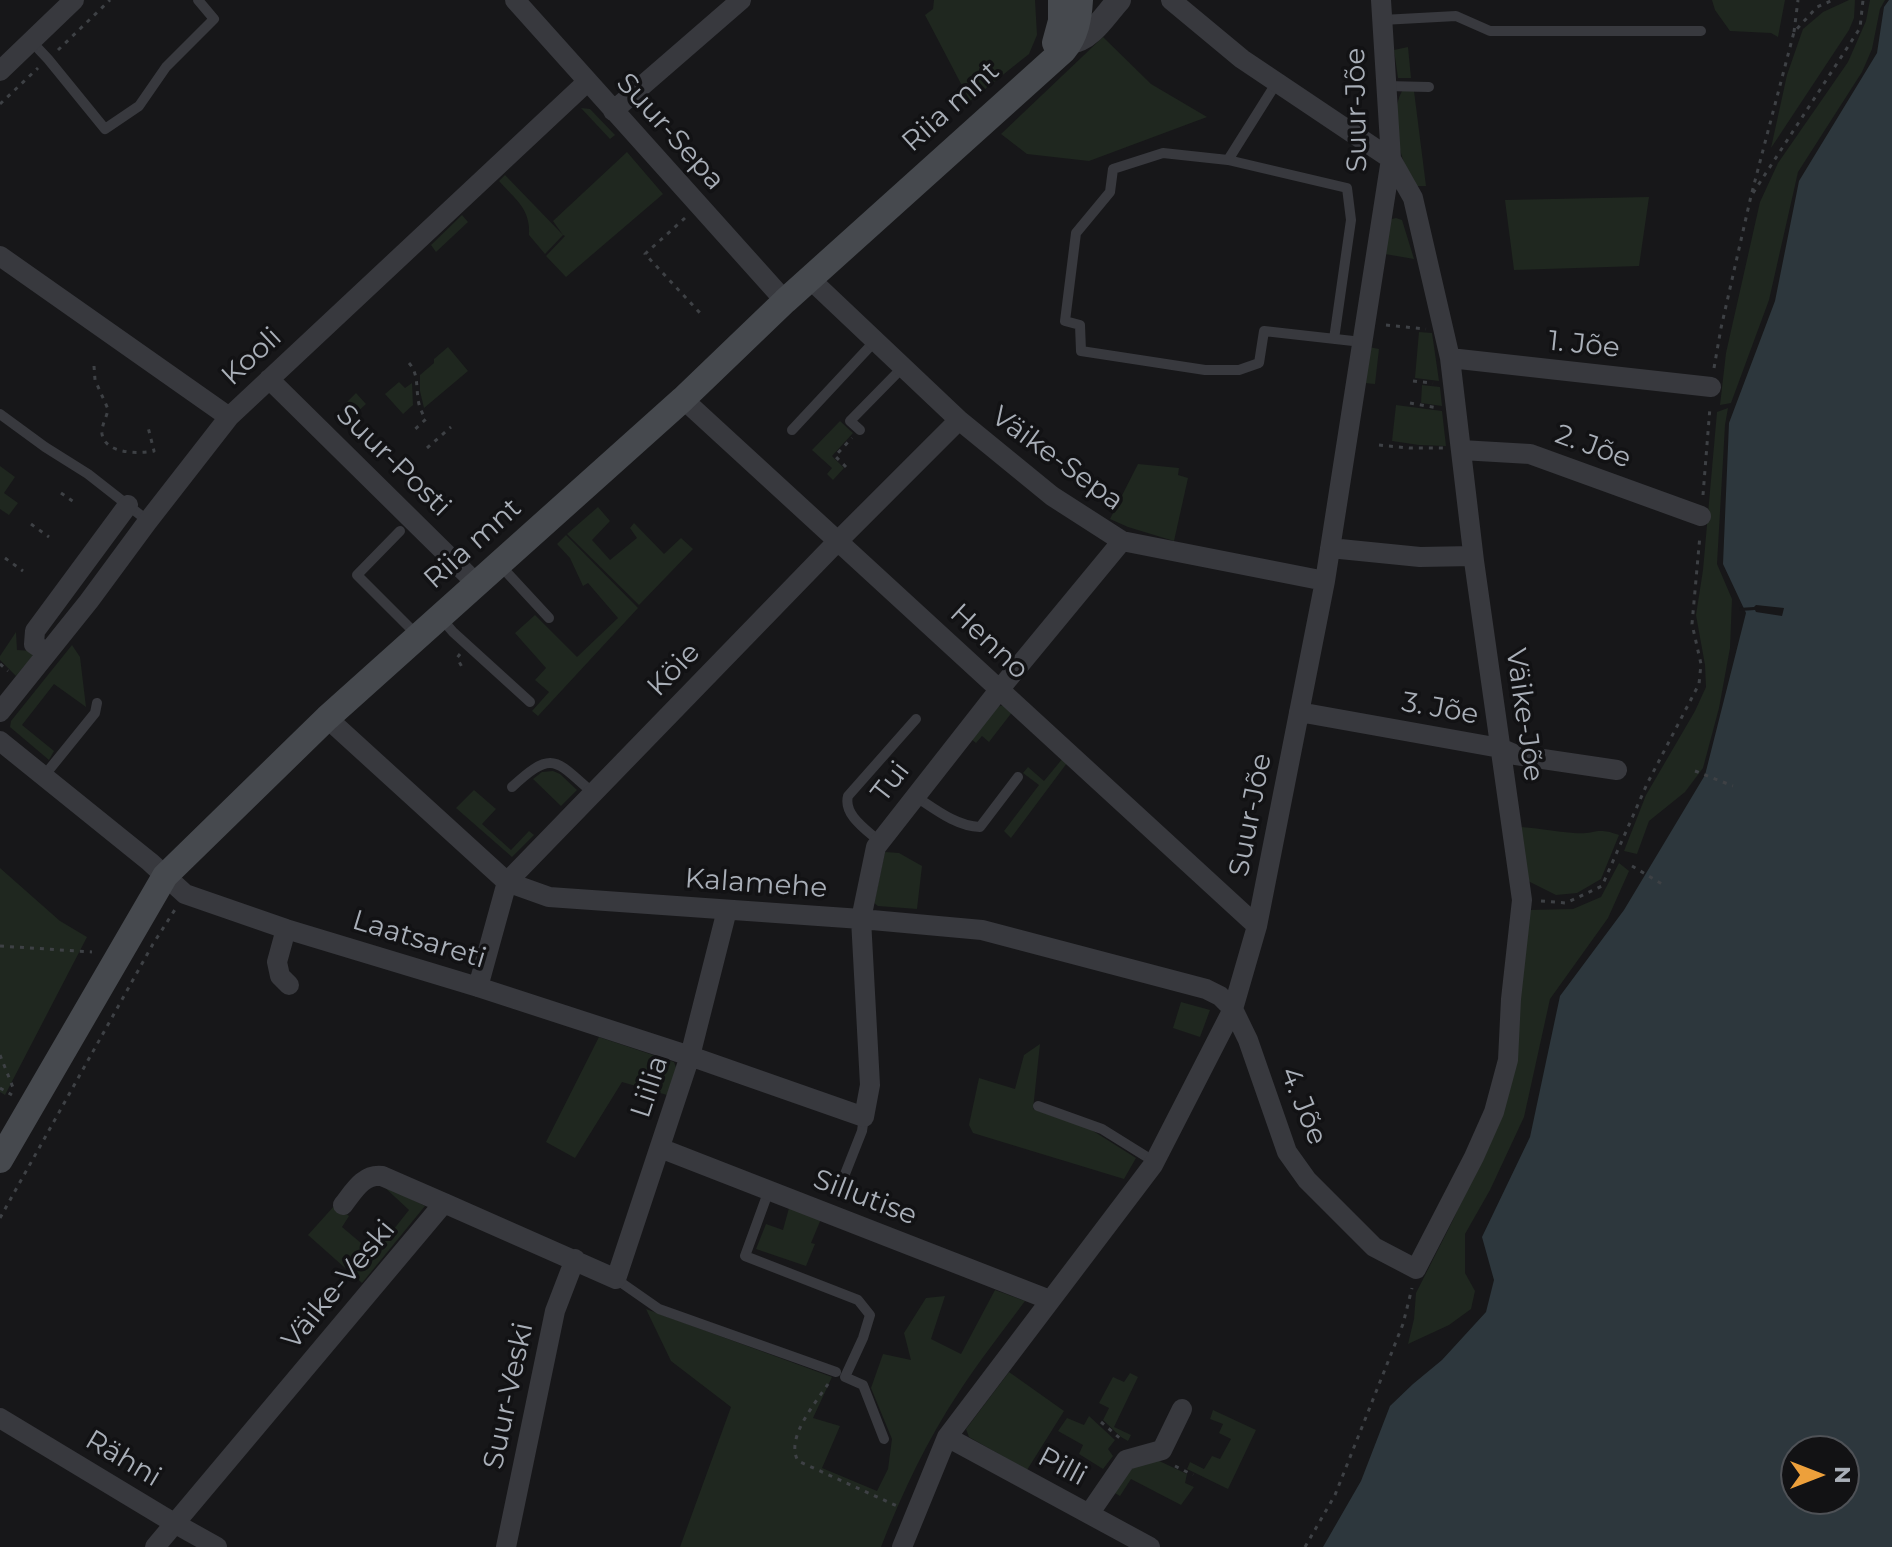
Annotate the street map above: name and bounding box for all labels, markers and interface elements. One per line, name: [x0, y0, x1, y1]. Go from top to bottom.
street label: Suur-Jõe: [1339, 48, 1375, 172]
street label: Riia mnt: [895, 55, 1007, 159]
street label: Suur-Sepa: [609, 67, 731, 197]
street label: Kooli: [215, 321, 289, 393]
street label: 1. Jõe: [1547, 325, 1621, 365]
street label: Suur-Posti: [329, 398, 457, 524]
street label: Väike-Sepa: [984, 400, 1130, 518]
street label: 2. Jõe: [1551, 418, 1635, 476]
street label: Riia mnt: [417, 492, 529, 596]
street label: Henno: [943, 597, 1035, 687]
street label: Köie: [641, 636, 707, 704]
street label: Väike-Jõe: [1498, 646, 1550, 784]
street label: 3. Jõe: [1399, 686, 1481, 732]
street label: Suur-Jõe: [1223, 751, 1279, 879]
street label: Tui: [865, 755, 917, 809]
street label: Kalamehe: [684, 862, 828, 906]
street label: Laatsareti: [348, 904, 490, 976]
street label: Liilia: [624, 1052, 676, 1122]
street label: 4. Jõe: [1272, 1062, 1334, 1150]
street label: Sillutise: [809, 1163, 921, 1233]
street label: Väike-Veski: [275, 1214, 403, 1356]
street label: Suur-Veski: [477, 1320, 541, 1472]
street label: Rähni: [79, 1423, 167, 1495]
north arrow: [1780, 1435, 1860, 1515]
street label: Pilli: [1032, 1440, 1092, 1494]
text: N: [1829, 1466, 1856, 1484]

